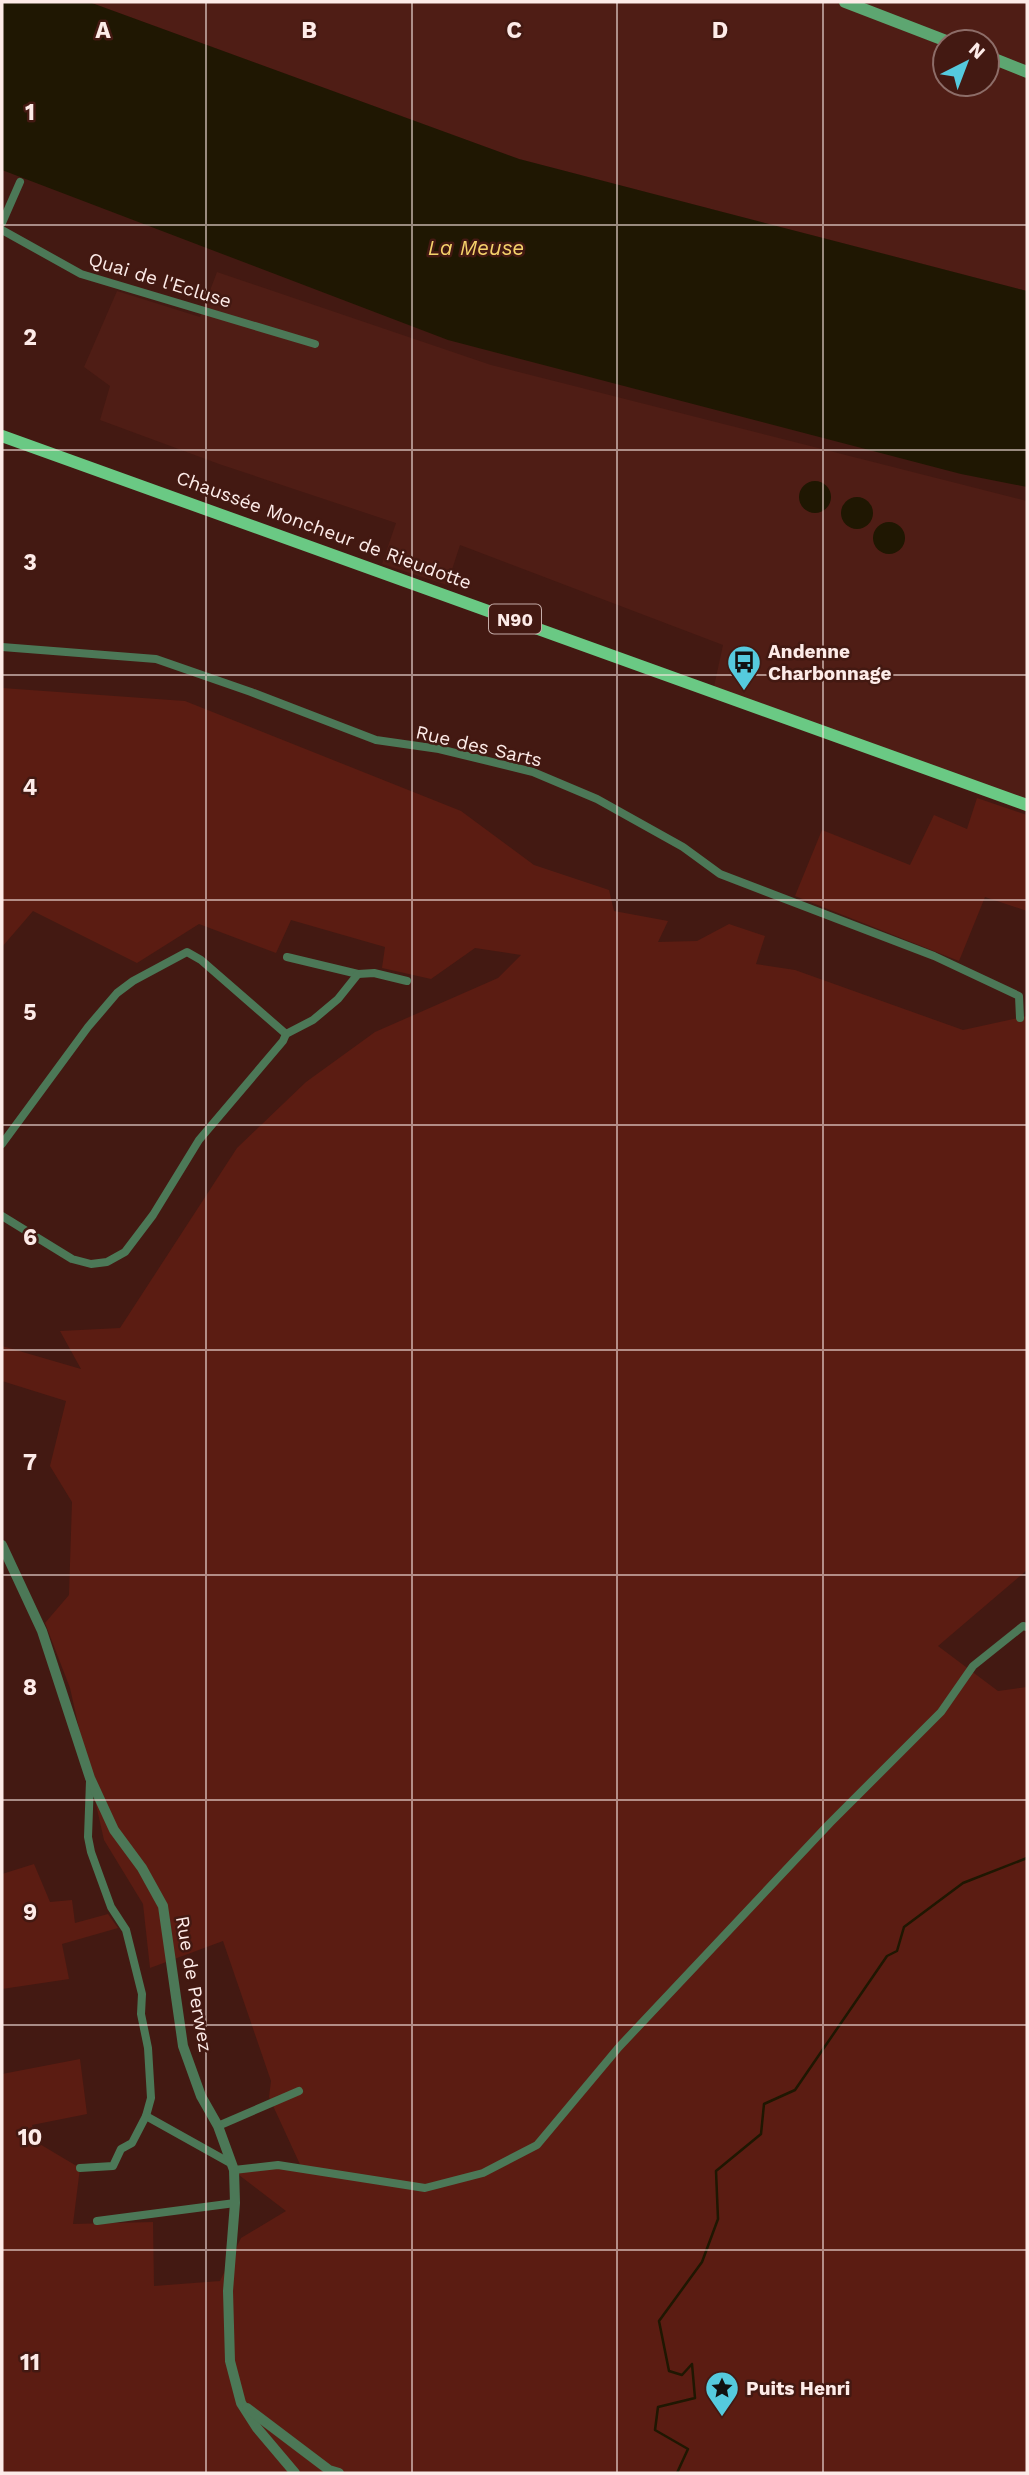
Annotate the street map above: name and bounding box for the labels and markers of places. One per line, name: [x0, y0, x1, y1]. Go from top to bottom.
place label: Andenne Charbonnage: [768, 640, 892, 685]
bus stop icon: Andenne Charbonnage: [725, 643, 763, 692]
place icon: Puits Henri: [703, 2369, 741, 2418]
place label: Puits Henri: [746, 2377, 850, 2400]

